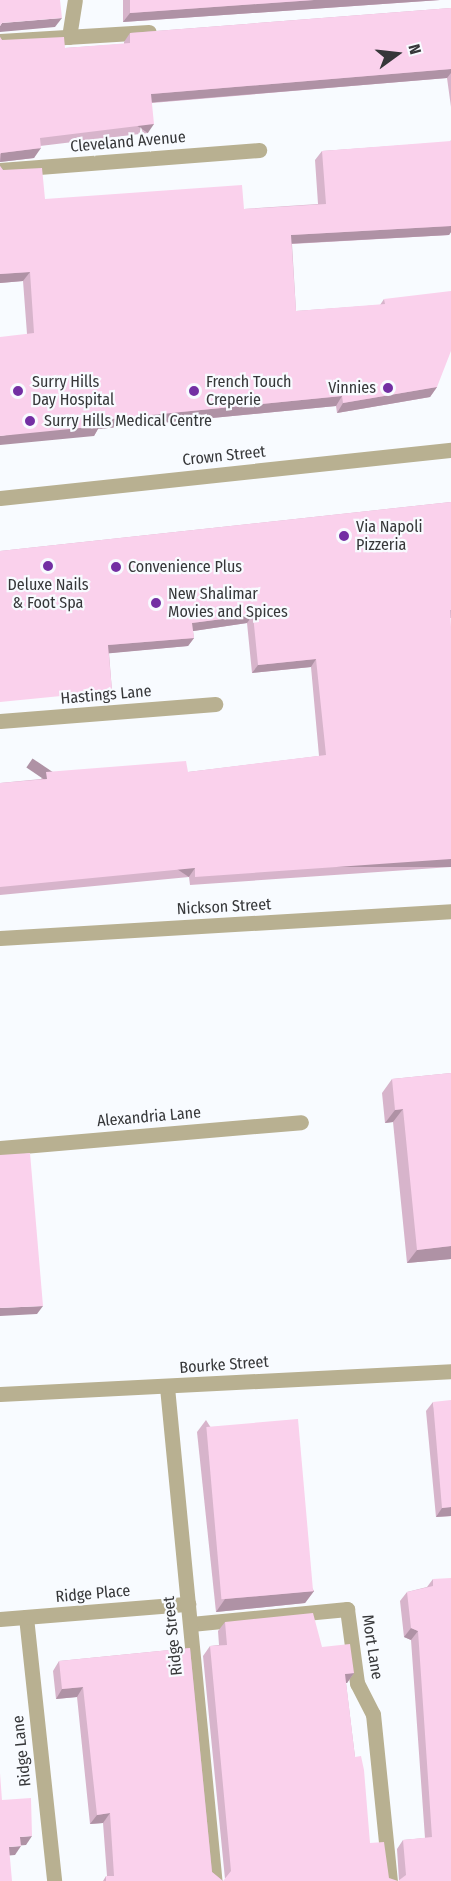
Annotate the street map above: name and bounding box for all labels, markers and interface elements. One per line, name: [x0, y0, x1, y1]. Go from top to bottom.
north arrow: [367, 24, 427, 84]
text: N: [404, 42, 425, 56]
street label: Cleveland Avenue: [70, 127, 186, 157]
place label: Surry Hills Day Hospital: [32, 372, 114, 410]
place label: French Touch Creperie: [206, 372, 292, 410]
place label: Vinnies: [328, 378, 376, 398]
marker: Vinnies: [381, 381, 395, 395]
marker: Surry Hills Day Hospital: [9, 382, 27, 400]
marker: French Touch Creperie: [187, 384, 201, 398]
place label: Surry Hills Medical Centre: [44, 411, 212, 431]
marker: Surry Hills Medical Centre: [21, 412, 39, 430]
street label: Crown Street: [181, 442, 267, 470]
place label: Via Napoli Pizzeria: [356, 517, 423, 555]
marker: Via Napoli Pizzeria: [337, 529, 351, 543]
place label: Convenience Plus: [128, 557, 242, 577]
marker: Deluxe Nails & Foot Spa: [41, 559, 55, 573]
marker: Convenience Plus: [109, 560, 123, 574]
place label: Deluxe Nails & Foot Spa: [8, 575, 88, 613]
place label: New Shalimar Movies and Spices: [168, 584, 288, 622]
marker: New Shalimar Movies and Spices: [149, 596, 163, 610]
street label: Hastings Lane: [60, 681, 152, 709]
street label: Nickson Street: [176, 895, 272, 919]
street label: Alexandria Lane: [96, 1103, 202, 1131]
street label: Bourke Street: [179, 1352, 269, 1378]
street label: Ridge Place: [55, 1581, 131, 1607]
street label: Ridge Street: [159, 1595, 187, 1677]
street label: Mort Lane: [357, 1613, 387, 1681]
street label: Ridge Lane: [9, 1714, 35, 1788]

